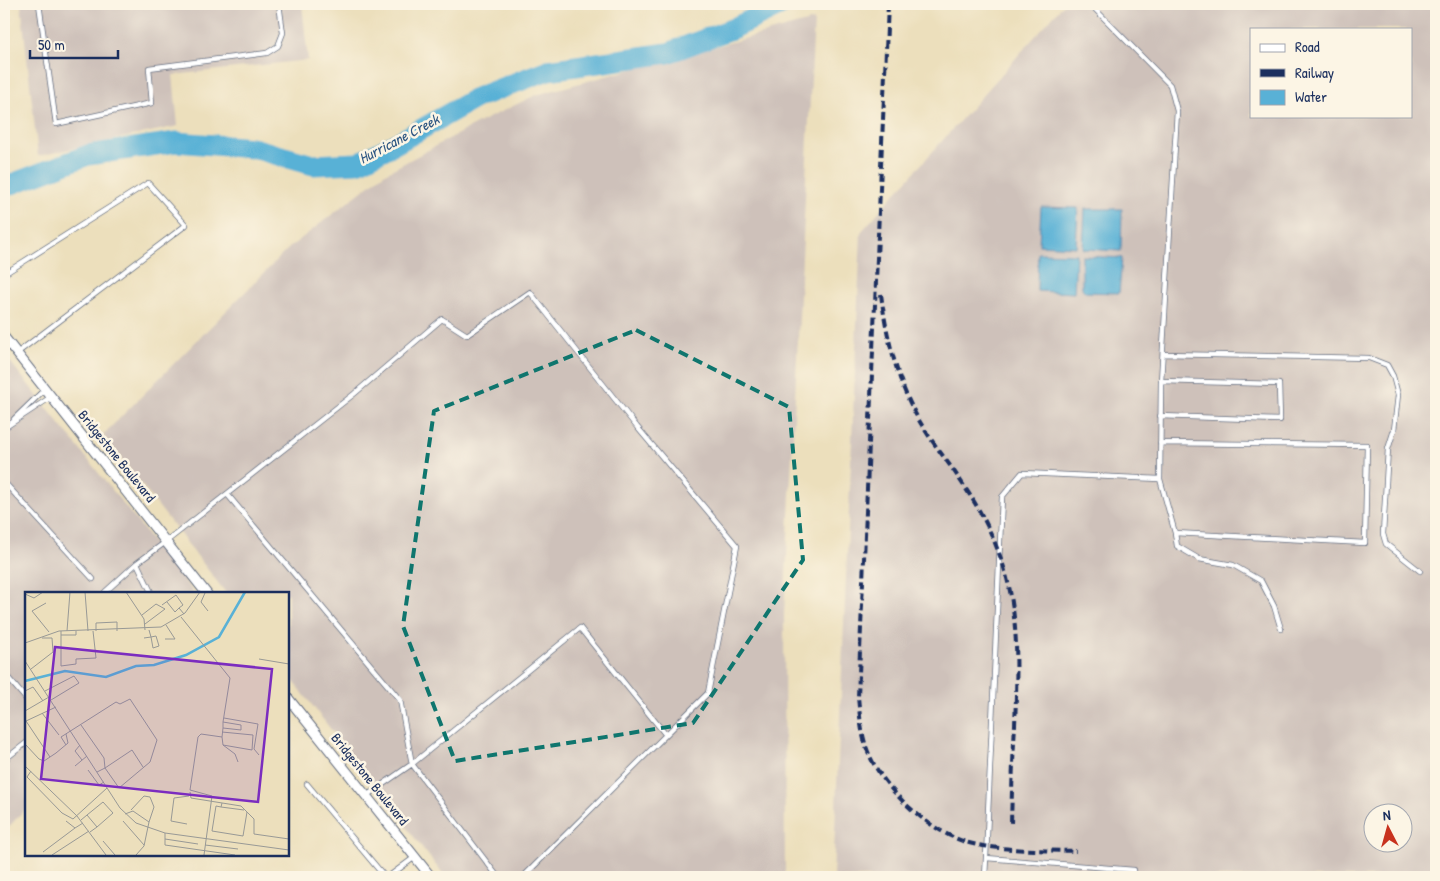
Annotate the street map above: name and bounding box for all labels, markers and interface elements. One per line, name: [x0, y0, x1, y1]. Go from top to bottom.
scale bar: [30, 28, 118, 60]
legend: [1250, 28, 1412, 118]
text: 50 m: [38, 34, 65, 55]
text: Road: [1295, 36, 1320, 57]
text: Railway: [1295, 62, 1334, 83]
text: Water: [1295, 86, 1327, 107]
water label: Hurricane Creek: [355, 108, 444, 168]
street label: Bridgestone Boulevard: [74, 406, 161, 507]
inset map: [25, 592, 289, 856]
street label: Bridgestone Boulevard: [327, 729, 414, 830]
north arrow: [1362, 804, 1412, 854]
text: N: [1382, 805, 1392, 824]

